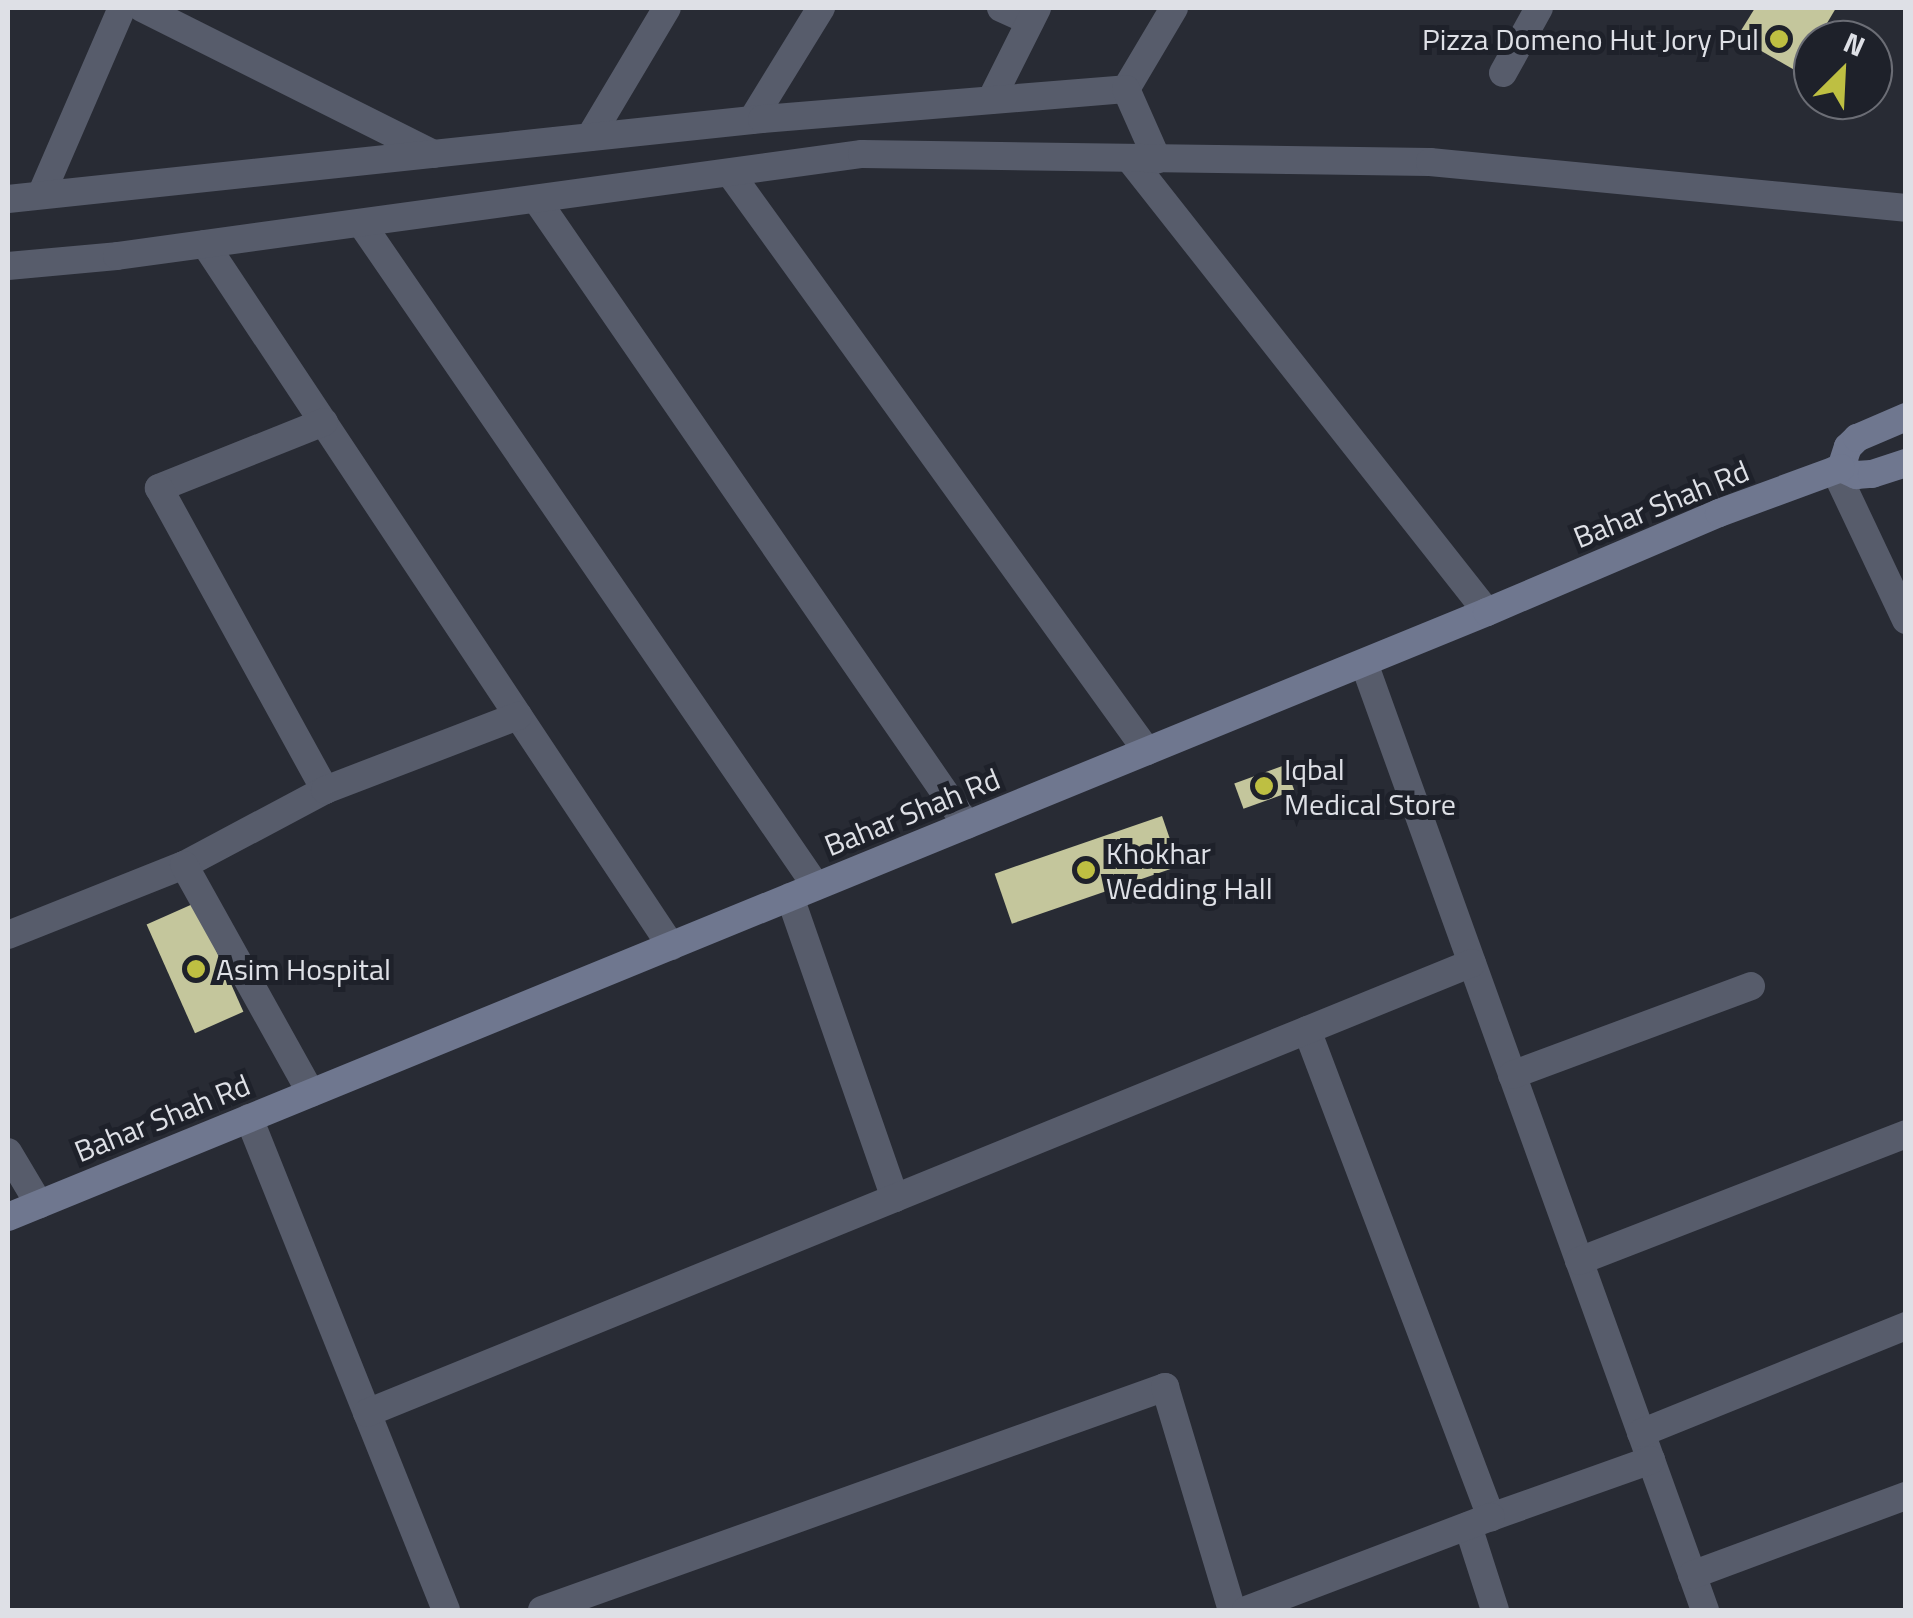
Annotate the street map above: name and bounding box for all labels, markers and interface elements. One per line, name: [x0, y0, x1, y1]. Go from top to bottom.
north arrow: [1793, 20, 1893, 120]
text: N: [1837, 20, 1872, 68]
place label: Pizza Domeno Hut Jory Pul: [1422, 21, 1759, 57]
marker: Pizza Domeno Hut Jory Pul: [1768, 28, 1790, 50]
street label: Bahar Shah Rd: [1568, 453, 1754, 555]
place label: Iqbal Medical Store: [1284, 751, 1456, 822]
street label: Bahar Shah Rd: [819, 761, 1005, 863]
marker: Iqbal Medical Store: [1253, 775, 1275, 797]
place label: Khokhar Wedding Hall: [1106, 835, 1273, 906]
marker: Khokhar Wedding Hall: [1075, 859, 1097, 881]
place label: Asim Hospital: [216, 951, 391, 987]
marker: Asim Hospital: [185, 958, 207, 980]
street label: Bahar Shah Rd: [69, 1067, 255, 1169]

